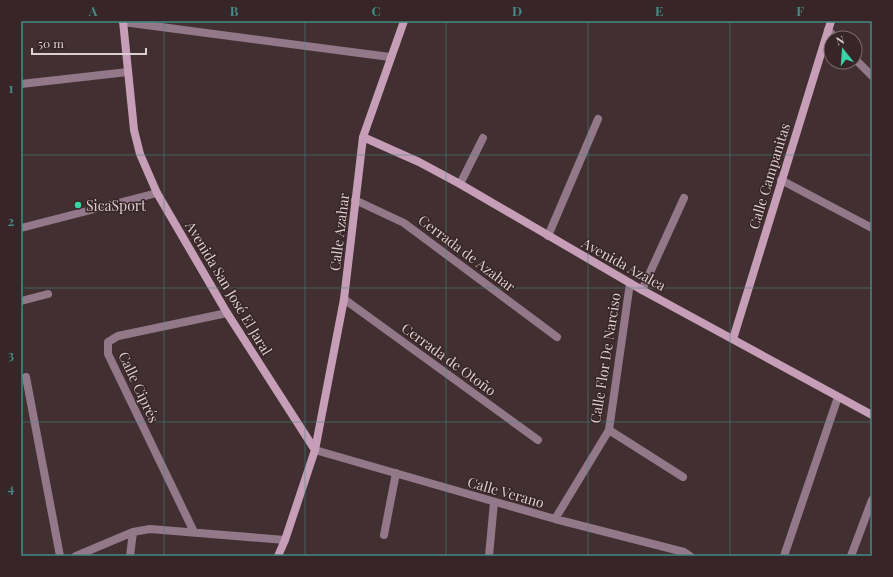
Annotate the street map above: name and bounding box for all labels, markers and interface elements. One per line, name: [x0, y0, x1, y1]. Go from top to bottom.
text: A: [88, 2, 98, 19]
text: B: [230, 2, 239, 19]
text: C: [371, 2, 381, 19]
text: D: [512, 2, 522, 19]
text: E: [655, 2, 663, 19]
text: F: [796, 2, 804, 19]
scale bar: [32, 30, 146, 56]
north arrow: [823, 30, 863, 70]
text: N: [834, 32, 846, 48]
text: 50 m: [38, 35, 64, 51]
text: 1: [9, 79, 14, 96]
street label: Calle Campanitas: [744, 121, 794, 231]
street label: Calle Azahar: [325, 191, 353, 272]
place label: SicaSport: [86, 196, 147, 215]
marker: SicaSport: [73, 200, 83, 210]
street label: Cerrada de Azahar: [415, 210, 520, 296]
text: 2: [8, 212, 15, 229]
street label: Avenida San José El Jaral: [181, 217, 277, 359]
street label: Avenida Azalea: [578, 233, 669, 295]
street label: Calle Flor De Narciso: [585, 291, 625, 425]
street label: Cerrada de Otoño: [398, 318, 500, 400]
text: 3: [8, 346, 14, 363]
street label: Calle Ciprés: [114, 348, 164, 426]
street label: Calle Verano: [465, 472, 547, 512]
text: 4: [8, 479, 15, 496]

